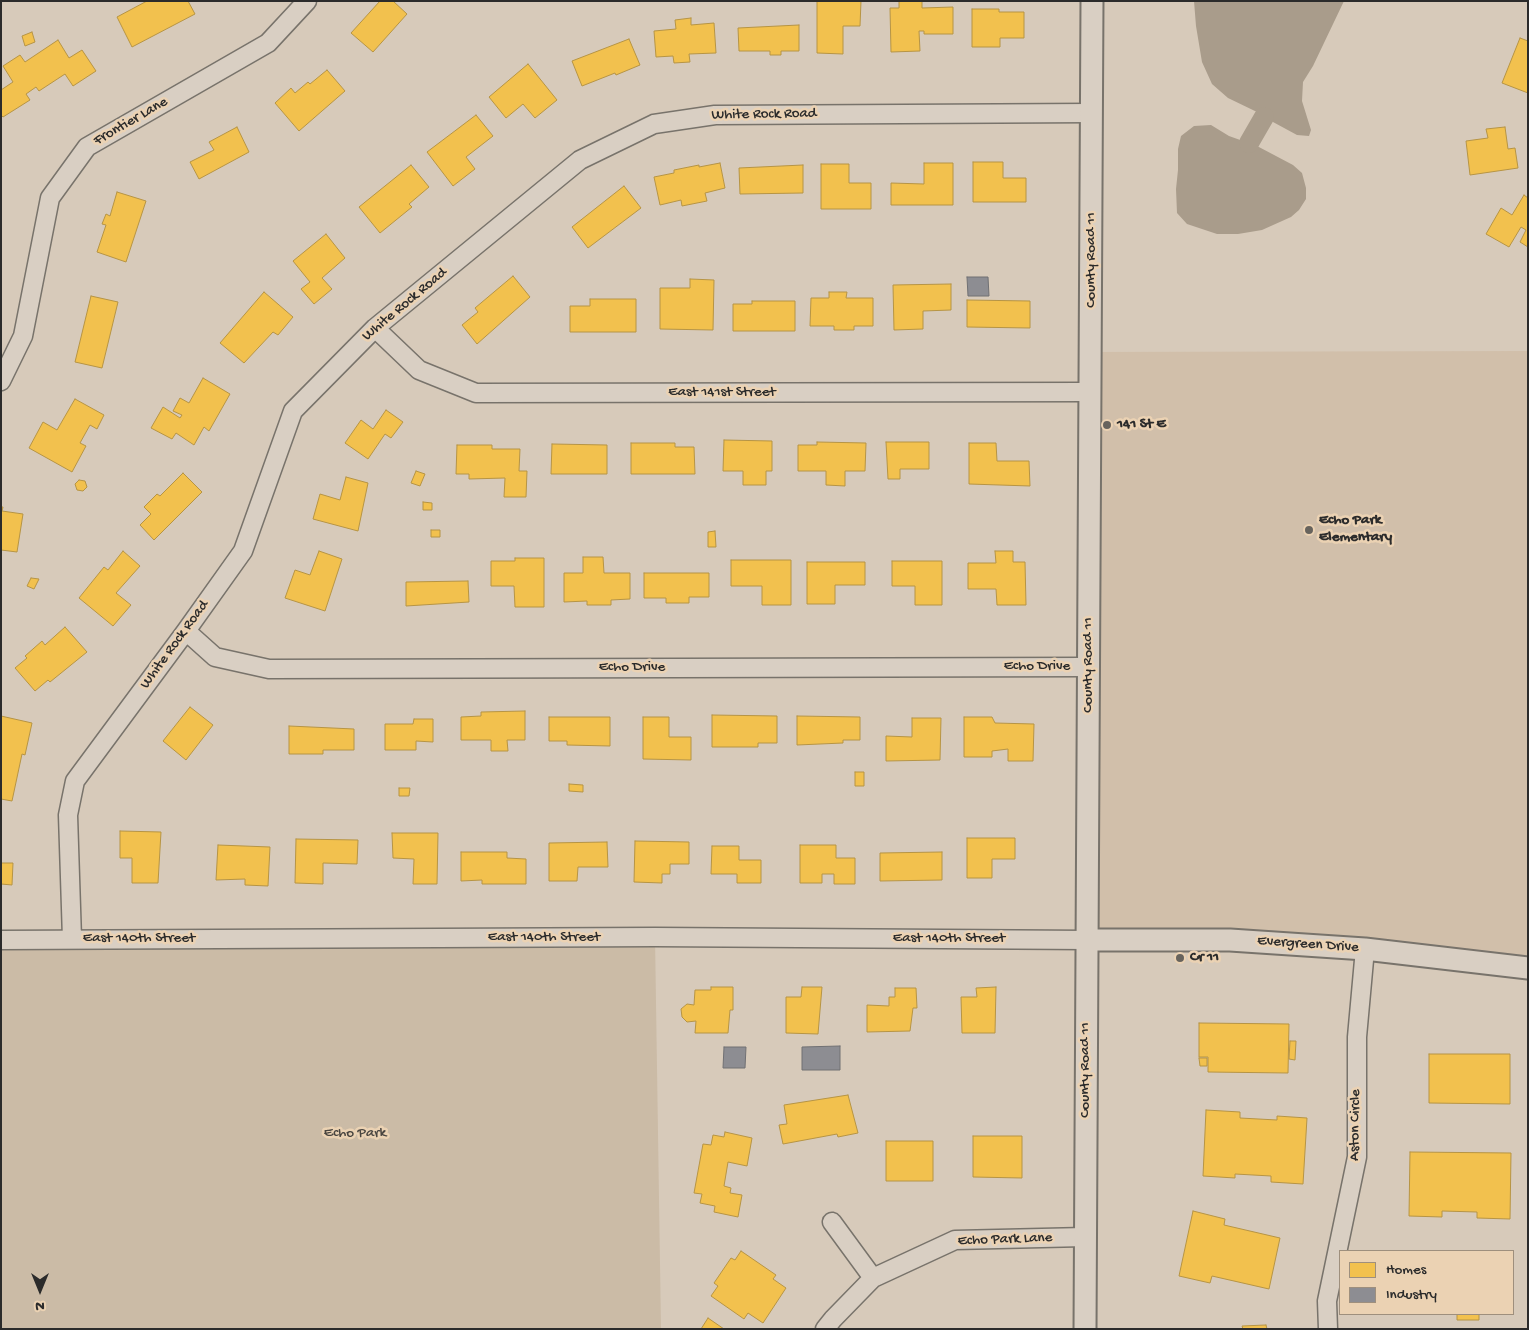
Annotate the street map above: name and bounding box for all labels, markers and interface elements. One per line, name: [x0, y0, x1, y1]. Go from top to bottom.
street label: Frontier Lane: [91, 94, 171, 150]
street label: White Rock Road: [711, 105, 817, 125]
street label: County Road 11: [1083, 212, 1101, 308]
street label: White Rock Road: [359, 264, 451, 346]
street label: East 141st Street: [668, 384, 776, 402]
place label: 141 St E: [1117, 416, 1166, 434]
marker: 141 St E: [1101, 419, 1113, 431]
place label: Echo Park Elementary: [1319, 512, 1392, 547]
marker: Echo Park Elementary: [1303, 524, 1315, 536]
street label: White Rock Road: [137, 597, 213, 693]
street label: County Road 11: [1080, 617, 1098, 713]
street label: Echo Drive: [1004, 658, 1070, 676]
street label: Echo Drive: [599, 659, 665, 677]
street label: East 140th Street: [488, 929, 600, 947]
street label: East 140th Street: [83, 930, 195, 948]
street label: East 140th Street: [893, 930, 1005, 948]
street label: Evergreen Drive: [1257, 932, 1359, 958]
place label: Cr 11: [1190, 949, 1219, 967]
marker: Cr 11: [1174, 952, 1186, 964]
street label: County Road 11: [1077, 1022, 1095, 1118]
street label: Aston Circle: [1346, 1089, 1366, 1161]
park label: Echo Park: [324, 1125, 386, 1143]
street label: Echo Park Lane: [957, 1229, 1053, 1251]
legend: [1339, 1250, 1514, 1315]
text: Homes: [1386, 1261, 1426, 1279]
north arrow: [15, 1265, 65, 1315]
text: Industry: [1386, 1286, 1437, 1304]
text: N: [35, 1297, 45, 1314]

